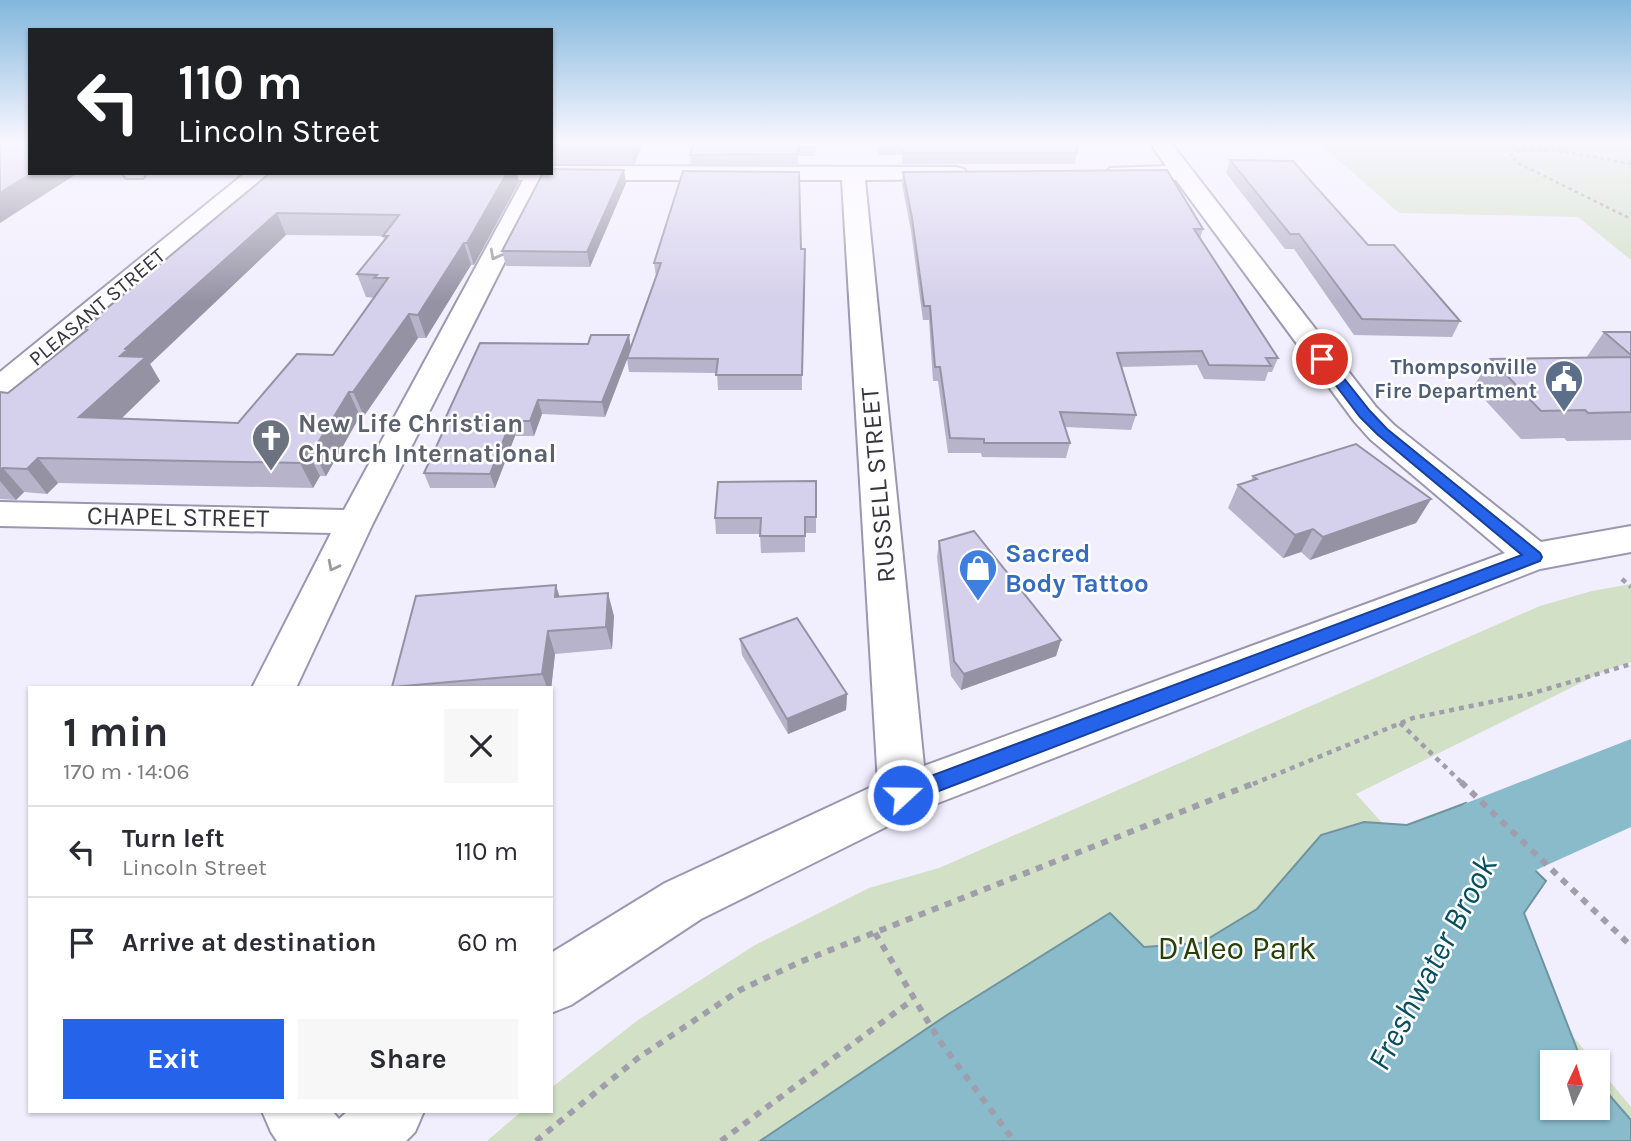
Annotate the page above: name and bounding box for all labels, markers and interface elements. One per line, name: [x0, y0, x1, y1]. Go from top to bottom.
text: 110 m: [178, 54, 303, 111]
icon: left: [63, 56, 154, 147]
text: Lincoln Street: [178, 113, 380, 150]
street label: PLEASANT STREET: [24, 243, 170, 371]
one-way arrow: [490, 248, 503, 261]
pin: [1292, 329, 1352, 389]
icon: arrive: [1303, 340, 1341, 378]
place label: Thompsonville Fire Department: [1374, 355, 1537, 403]
public building icon: Thompsonville Fire Department: [1543, 358, 1585, 413]
street label: RUSSELL STREET: [854, 386, 902, 584]
place label: New Life Christian Church International: [298, 408, 556, 469]
church icon: New Life Christian Church International: [250, 417, 292, 472]
street label: CHAPEL STREET: [87, 500, 269, 534]
place label: Sacred Body Tattoo: [1005, 538, 1149, 599]
shop icon: Sacred Body Tattoo: [957, 547, 999, 602]
one-way arrow: [328, 559, 342, 571]
text: 1 min: [63, 707, 168, 757]
button: close: [444, 709, 518, 783]
text: 170 m · 14:06: [63, 758, 190, 785]
position arrow: [866, 758, 940, 832]
text: Turn left: [122, 823, 224, 854]
icon: left: [63, 833, 101, 871]
text: 110 m: [455, 836, 518, 867]
water label: Freshwater Brook: [1359, 849, 1505, 1077]
text: Lincoln Street: [122, 854, 267, 881]
icon: arrive: [63, 924, 101, 962]
text: Arrive at destination: [122, 927, 376, 958]
text: 60 m: [457, 927, 518, 958]
park label: D'Aleo Park: [1157, 930, 1317, 967]
button: Exit: [63, 1019, 284, 1099]
button: Share: [298, 1019, 518, 1099]
north arrow: [1540, 1050, 1610, 1120]
map controls: [1540, 1050, 1610, 1120]

